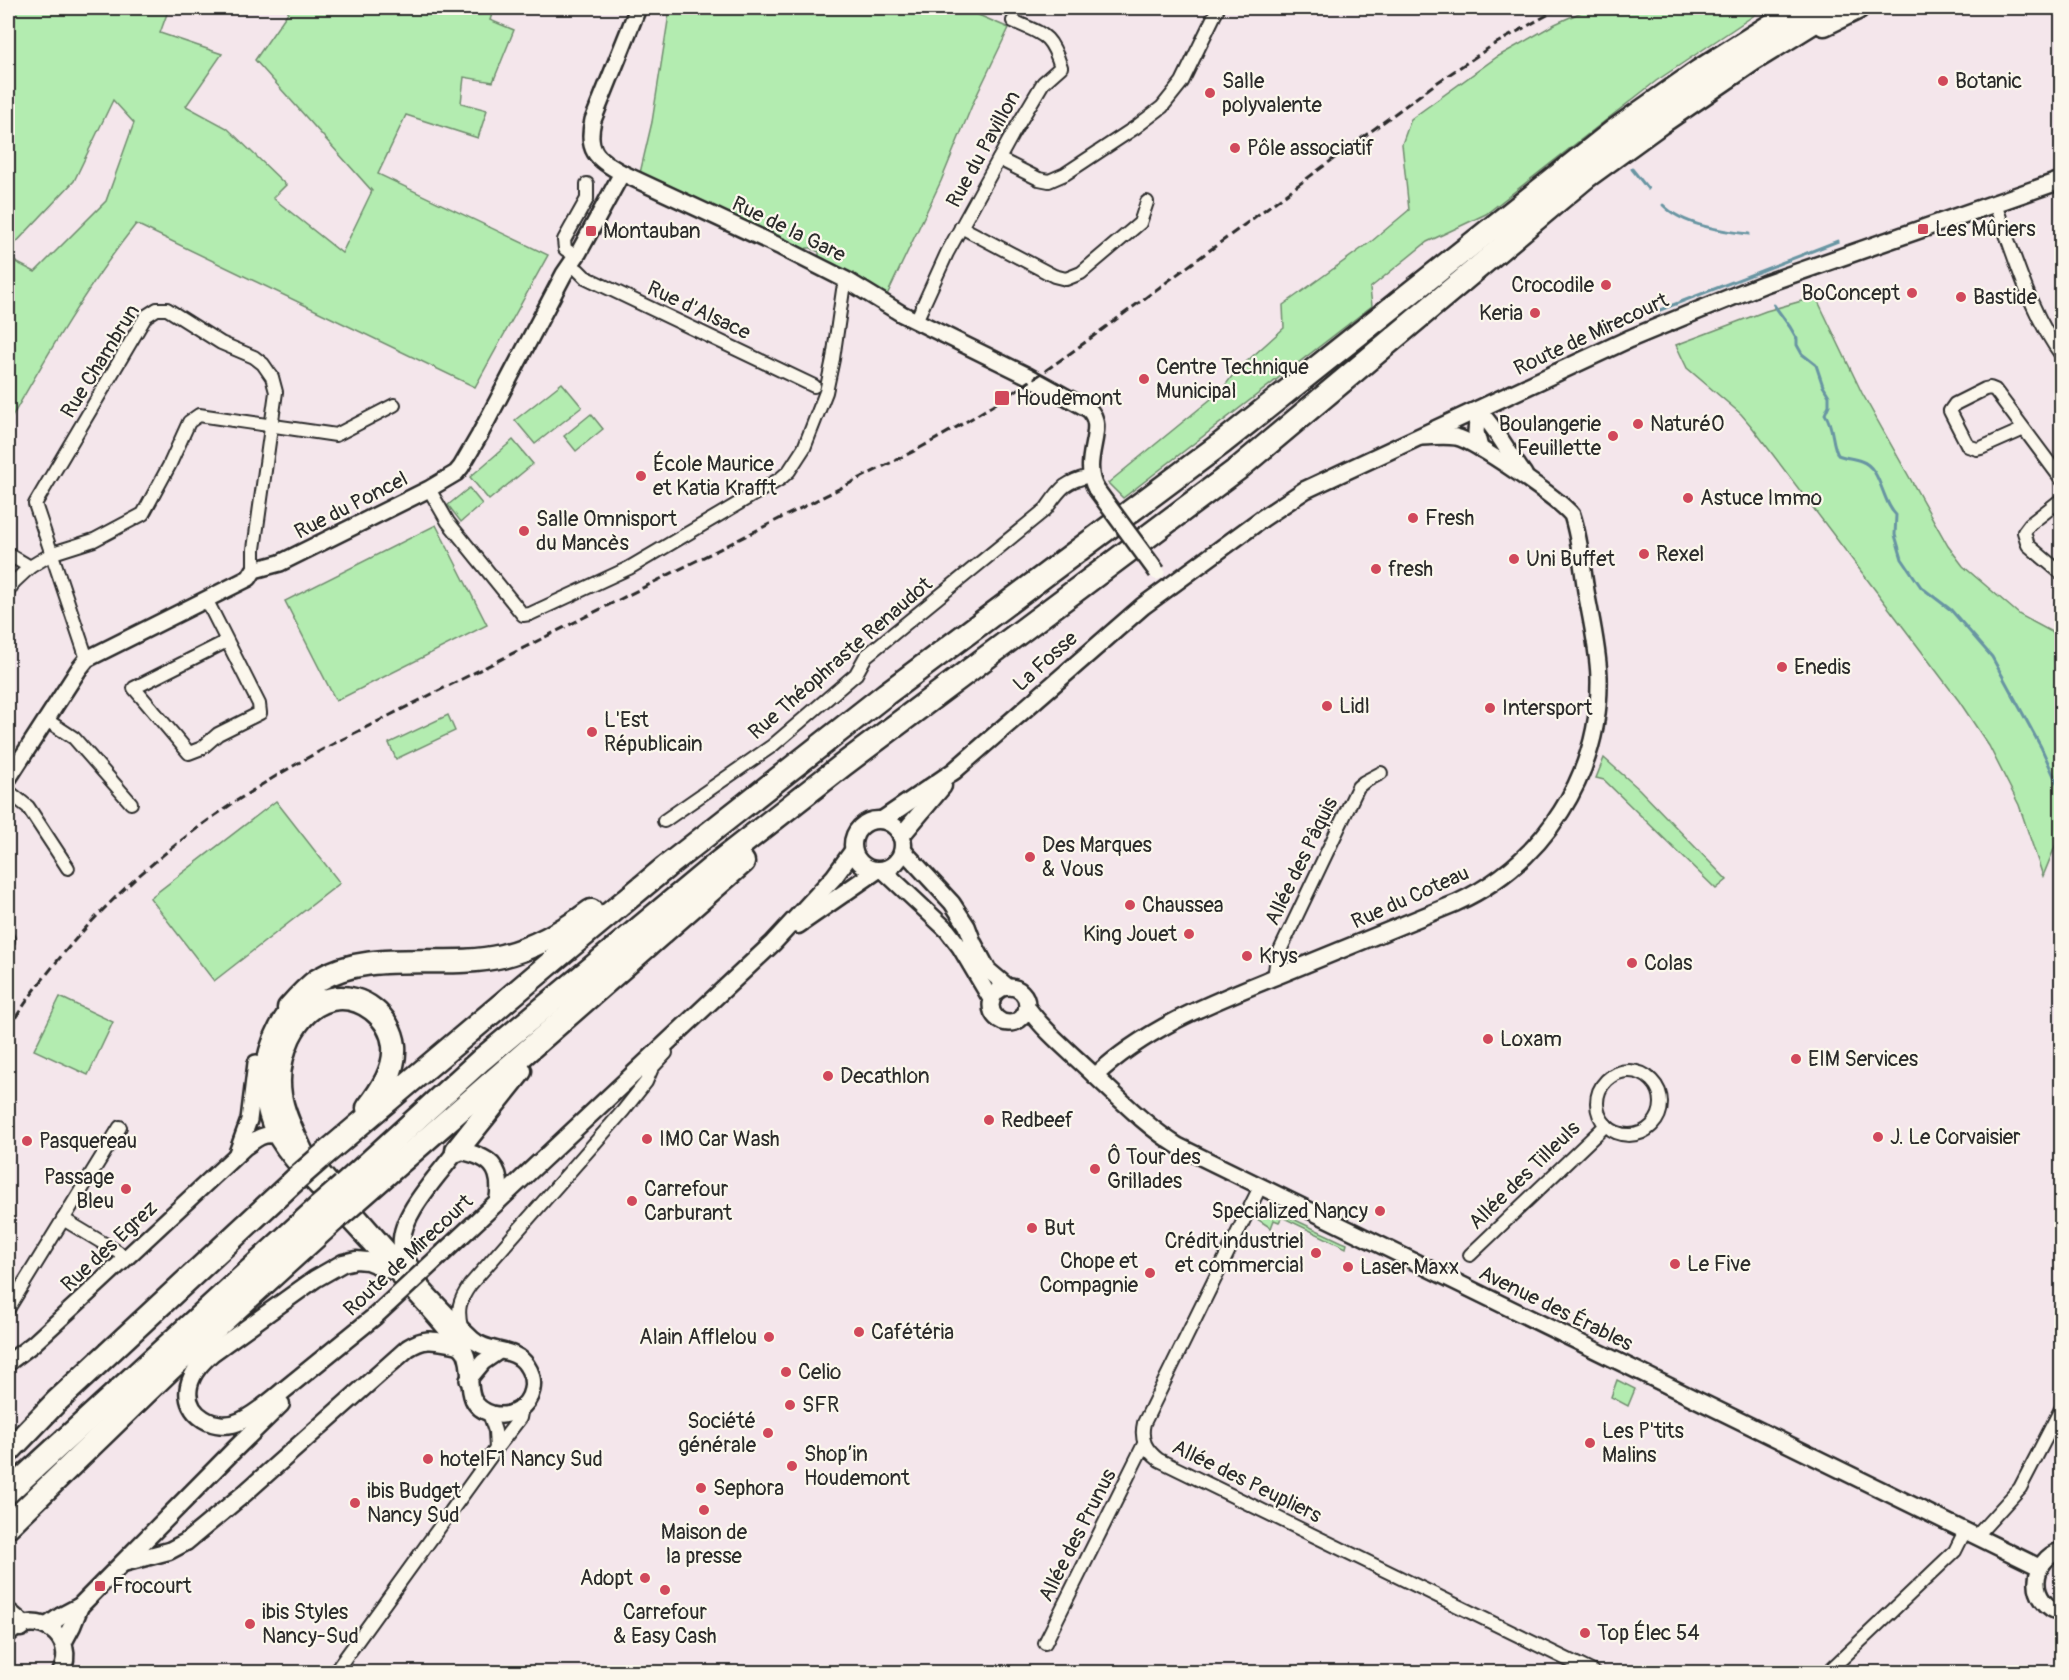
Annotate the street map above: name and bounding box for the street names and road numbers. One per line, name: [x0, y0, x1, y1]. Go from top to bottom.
street label: Rue du Pavillon: [940, 86, 1027, 213]
street label: Rue de la Gare: [727, 190, 851, 269]
street label: Rue d'Alsace: [643, 275, 755, 346]
street label: Route de Mirecourt: [1510, 287, 1673, 382]
street label: Rue Chambrun: [55, 299, 146, 423]
street label: Rue du Poncel: [290, 465, 412, 546]
street label: Rue Théophraste Renaudot: [743, 571, 938, 746]
street label: La Fosse: [1007, 625, 1084, 698]
street label: Allée des Pâquis: [1259, 792, 1344, 930]
street label: Rue du Coteau: [1347, 859, 1473, 935]
street label: Allée des Tilleuls: [1463, 1115, 1586, 1236]
street label: Route de Mirecourt: [338, 1188, 479, 1322]
street label: Rue des Egrez: [55, 1195, 163, 1298]
street label: Avenue des Érables: [1474, 1259, 1638, 1358]
street label: Allée des Peupliers: [1168, 1434, 1326, 1530]
street label: Allée des Prunus: [1032, 1464, 1123, 1606]

